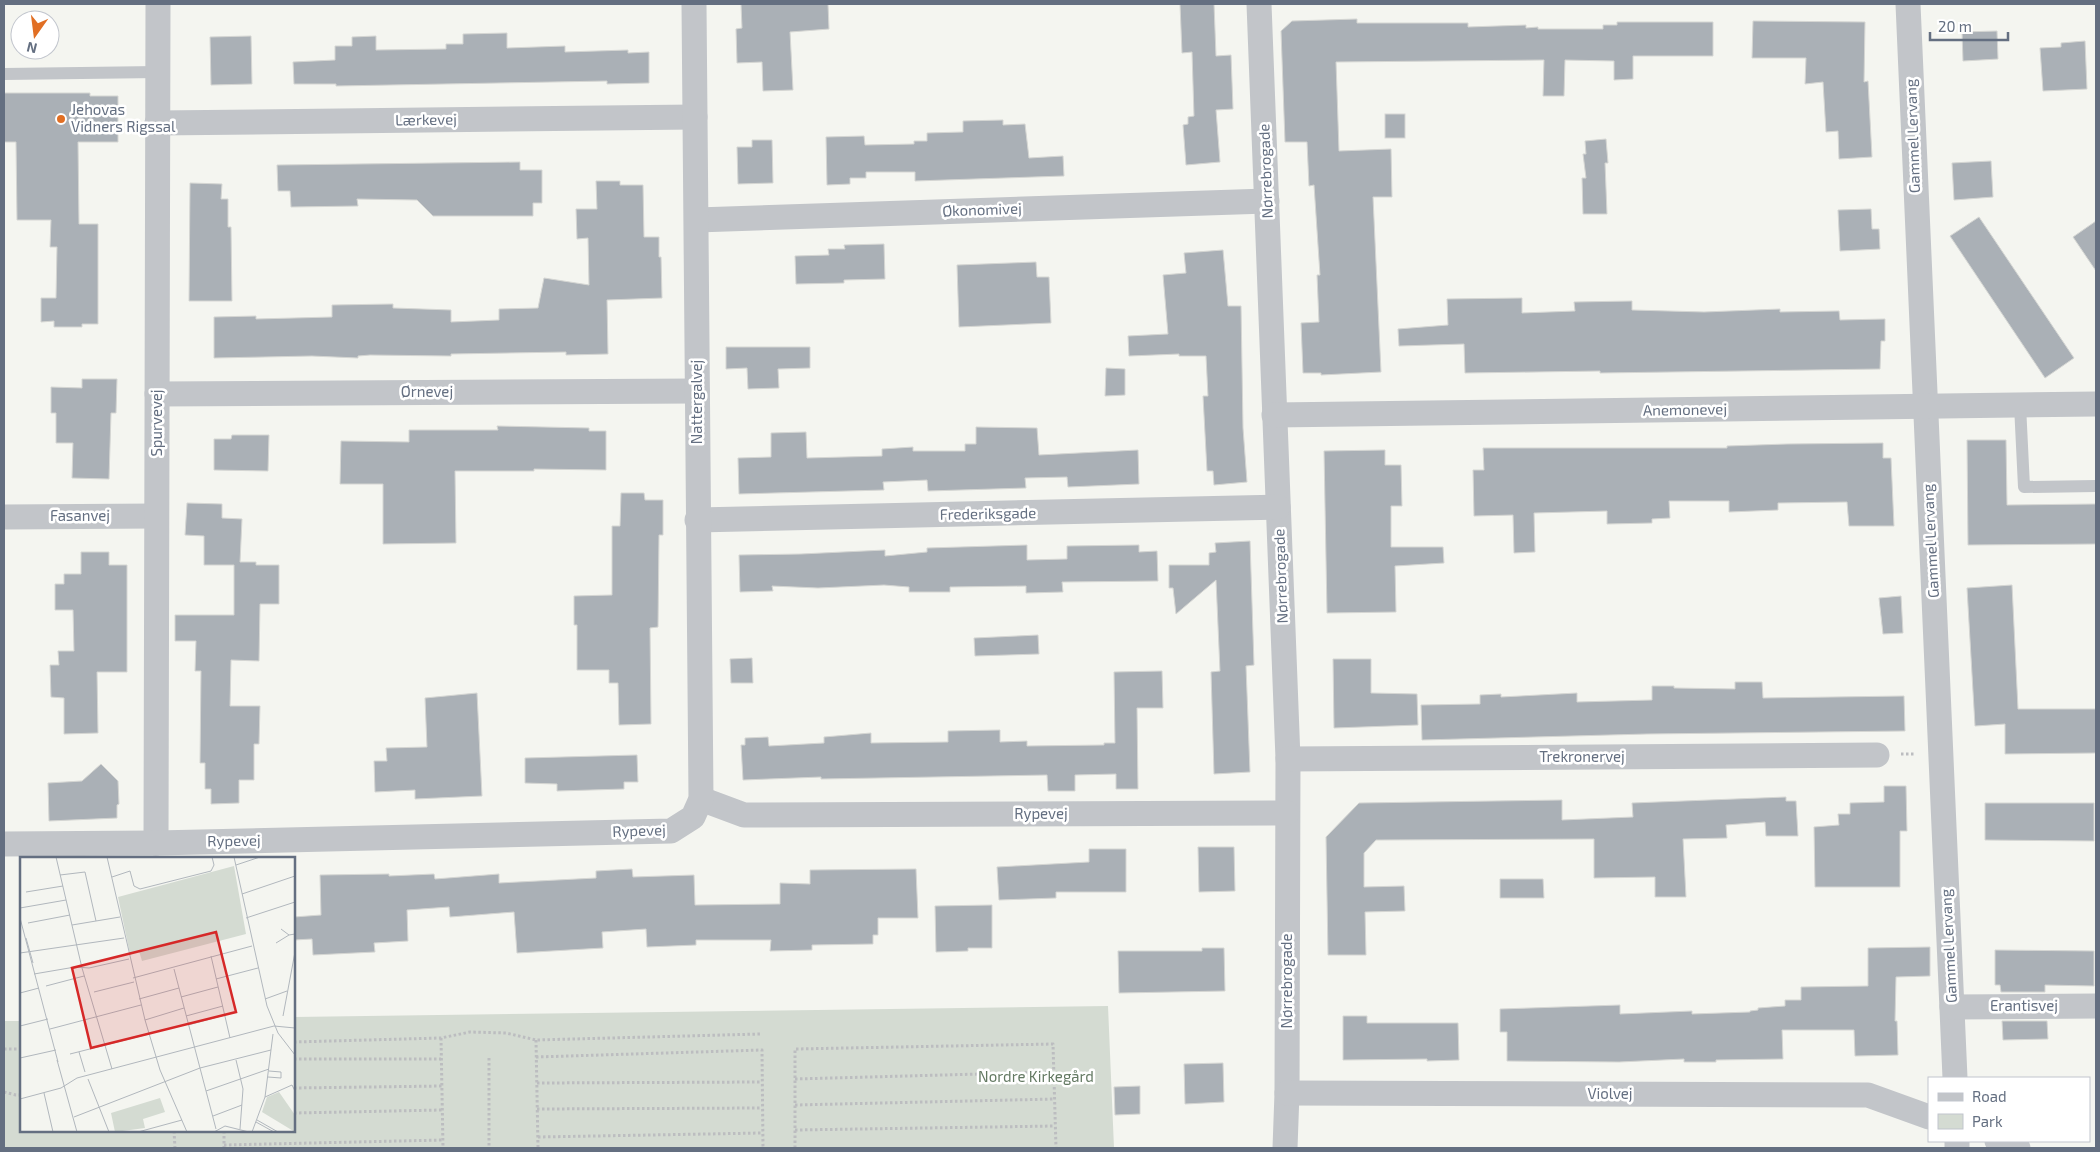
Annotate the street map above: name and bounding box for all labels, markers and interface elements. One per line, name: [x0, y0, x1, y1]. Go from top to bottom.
north arrow: [10, 10, 60, 60]
scale bar: [1930, 10, 2008, 42]
text: 20 m: [1938, 17, 1972, 35]
text: N: [25, 39, 39, 58]
street label: Gammel Lervang: [1901, 78, 1923, 194]
place label: Jehovas Vidners Rigssal: [71, 100, 176, 135]
street label: Lærkevej: [395, 109, 457, 130]
marker: Jehovas Vidners Rigssal: [55, 113, 67, 125]
street label: Nørrebrogade: [1254, 123, 1276, 219]
street label: Økonomivej: [942, 199, 1022, 220]
street label: Nattergalvej: [687, 360, 706, 444]
street label: Ørnevej: [401, 382, 453, 401]
street label: Spurvevej: [147, 389, 166, 457]
street label: Anemonevej: [1643, 399, 1727, 420]
street label: Gammel Lervang: [1918, 483, 1942, 599]
street label: Frederiksgade: [940, 503, 1036, 523]
street label: Fasanvej: [50, 506, 110, 525]
street label: Nørrebrogade: [1269, 528, 1291, 624]
street label: Trekronervej: [1539, 747, 1625, 766]
street label: Rypevej: [1014, 804, 1068, 823]
street label: Rypevej: [612, 820, 666, 841]
street label: Rypevej: [207, 831, 261, 850]
inset map: [20, 857, 295, 1132]
street label: Gammel Lervang: [1936, 888, 1960, 1004]
street label: Nørrebrogade: [1277, 933, 1295, 1029]
street label: Erantisvej: [1990, 996, 2058, 1015]
park label: Nordre Kirkegård: [978, 1067, 1094, 1085]
legend: [1928, 1077, 2090, 1142]
street label: Violvej: [1587, 1084, 1633, 1103]
text: Road: [1972, 1087, 2007, 1105]
text: Park: [1972, 1112, 2003, 1130]

